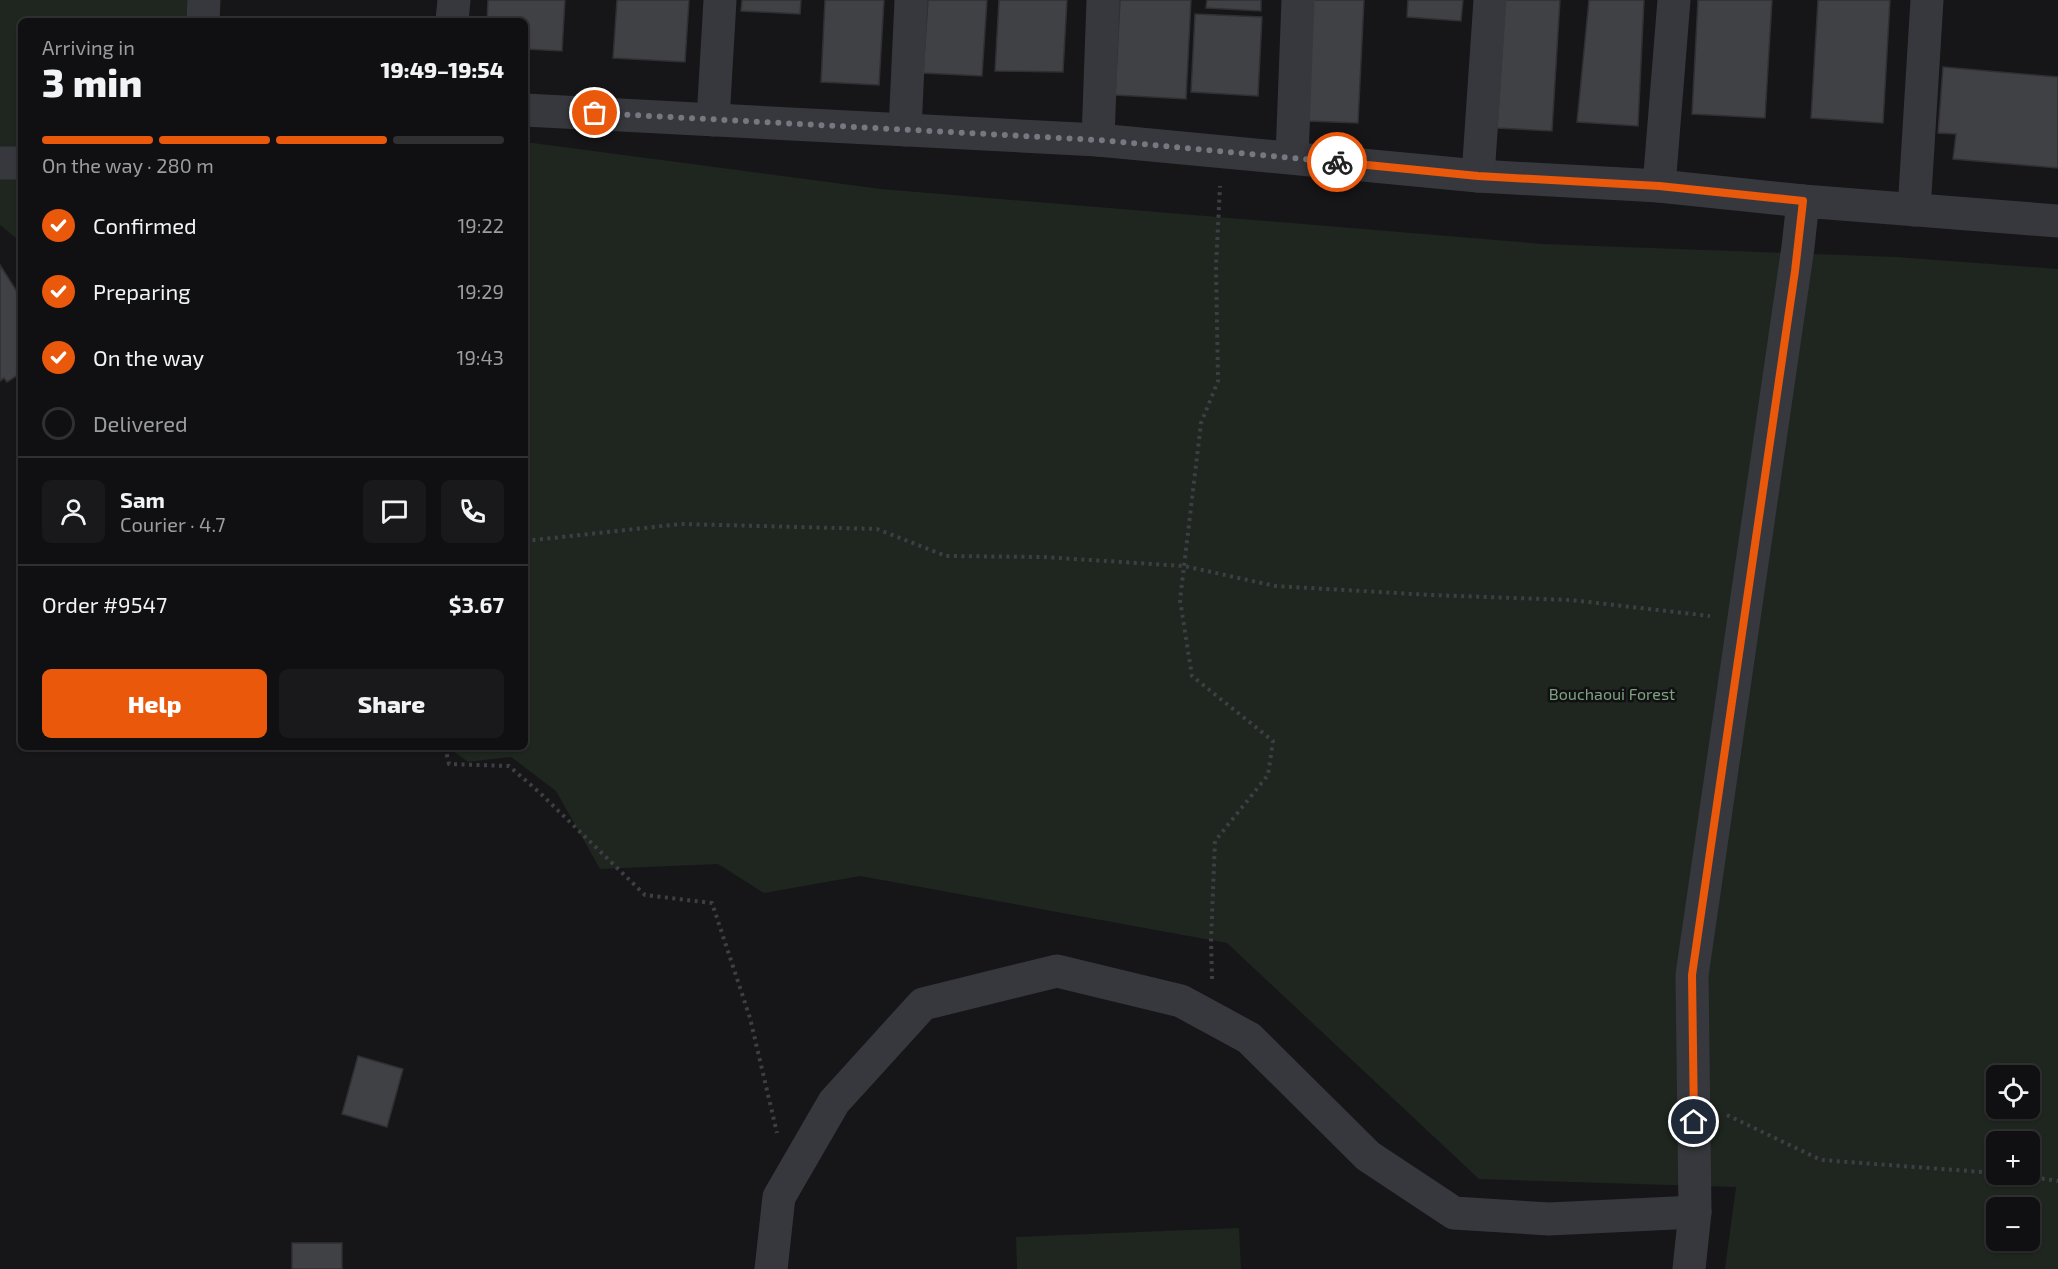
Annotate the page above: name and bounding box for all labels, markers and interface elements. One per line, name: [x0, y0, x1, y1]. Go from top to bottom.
text: Arriving in: [42, 35, 135, 59]
text: 19:49–19:54: [381, 56, 504, 82]
text: 3 min: [42, 58, 142, 105]
pin: [569, 87, 620, 138]
icon: bag: [578, 96, 611, 129]
courier: [1307, 132, 1367, 192]
icon: bike: [1321, 146, 1354, 179]
text: On the way · 280 m: [42, 153, 214, 177]
icon: check: [42, 209, 75, 242]
text: Confirmed: [93, 212, 197, 238]
text: 19:22: [457, 213, 504, 237]
icon: check: [42, 275, 75, 308]
text: Preparing: [93, 278, 191, 304]
text: 19:29: [457, 279, 504, 303]
icon: check: [42, 341, 75, 374]
text: On the way: [93, 344, 204, 370]
text: 19:43: [456, 345, 504, 369]
text: Delivered: [93, 410, 188, 436]
button: person: [42, 480, 105, 543]
button: chat: [363, 480, 426, 543]
button: phone: [441, 480, 504, 543]
text: Sam: [120, 486, 165, 512]
text: Courier · 4.7: [120, 512, 226, 536]
text: Order #9547: [42, 591, 167, 617]
text: $3.67: [449, 591, 504, 617]
button: Help: [42, 669, 267, 738]
button: Share: [279, 669, 504, 738]
park label: Bouchaoui Forest: [1549, 684, 1675, 703]
map controls: [1986, 1065, 2040, 1251]
button: locate: [1986, 1065, 2040, 1119]
pin: [1668, 1096, 1719, 1147]
icon: home: [1677, 1105, 1710, 1138]
button: +: [1986, 1131, 2040, 1185]
button: −: [1986, 1197, 2040, 1251]

